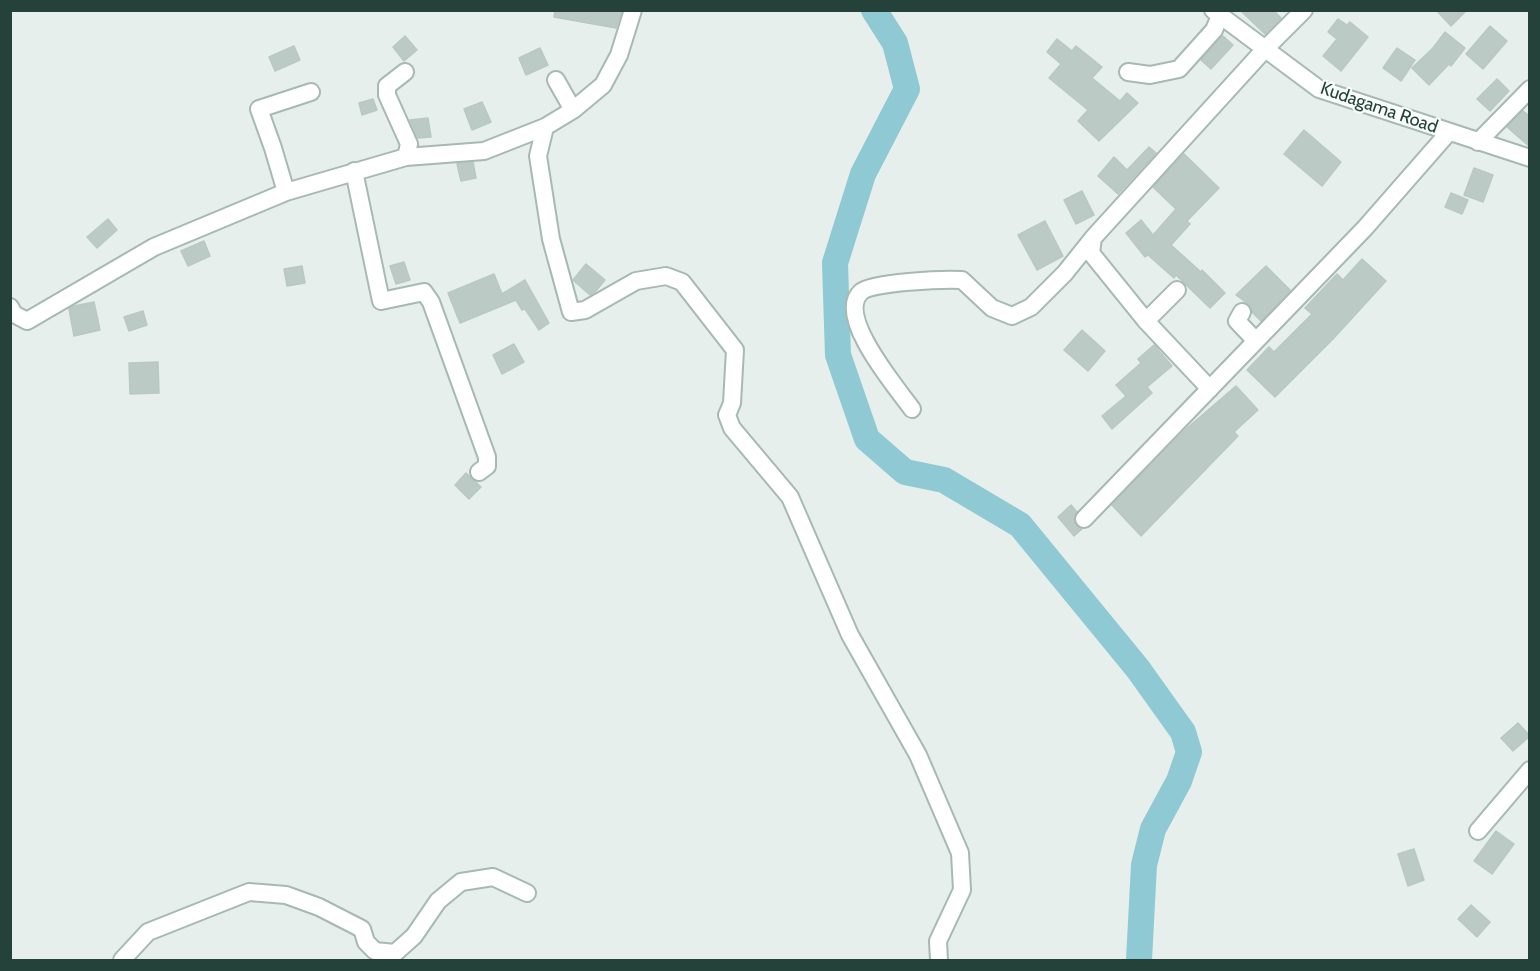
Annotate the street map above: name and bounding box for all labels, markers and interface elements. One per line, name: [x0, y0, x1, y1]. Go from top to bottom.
street label: Kudagama Road: [1317, 78, 1441, 138]

